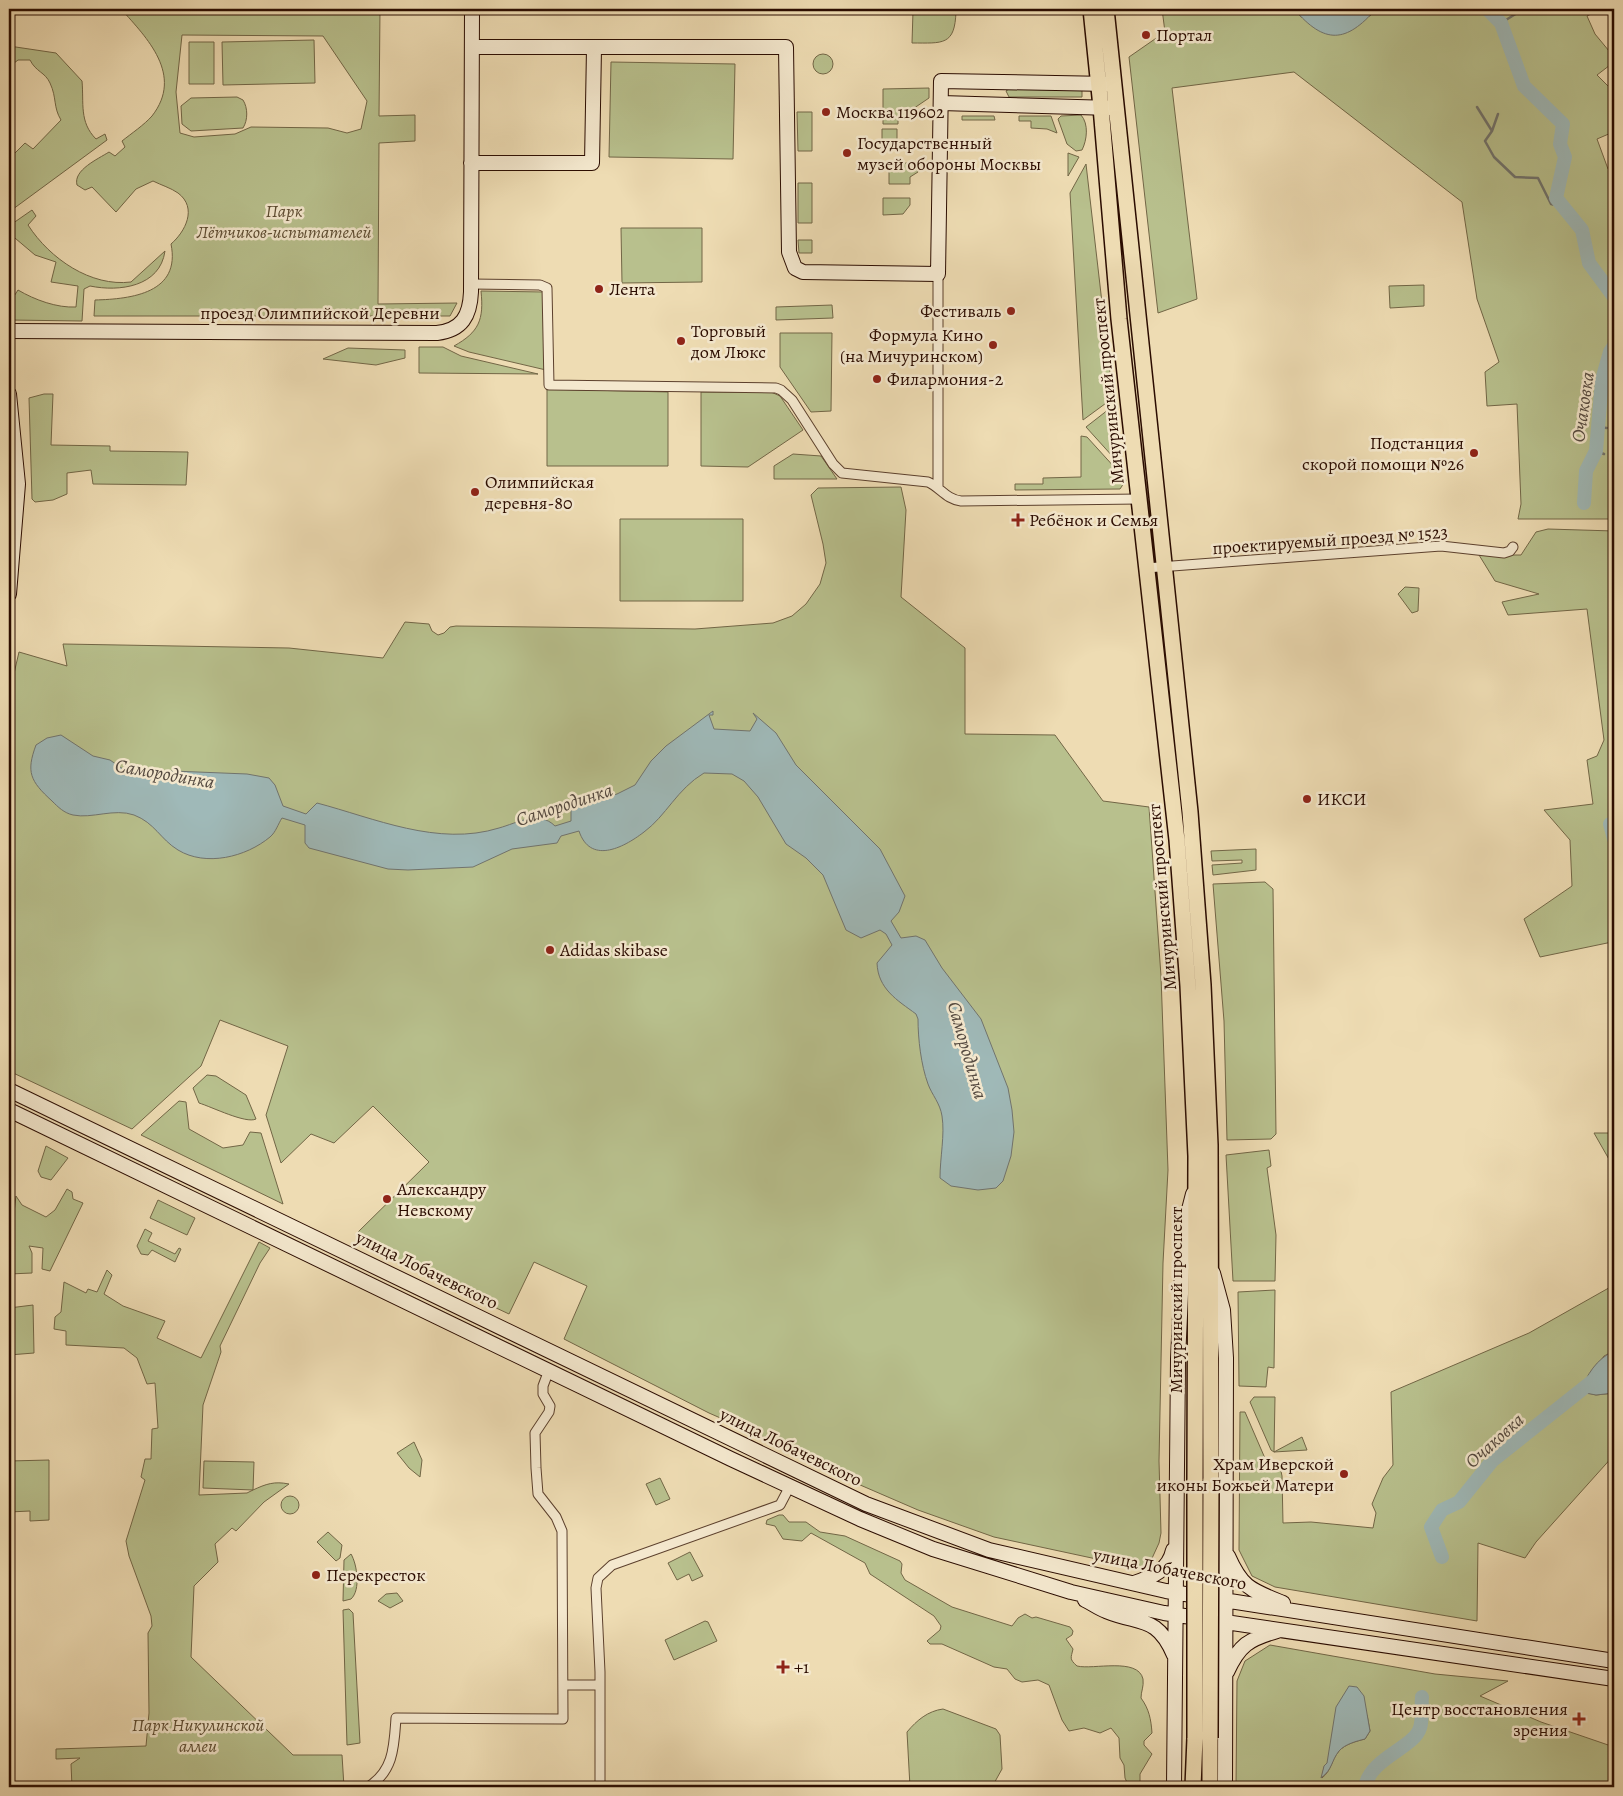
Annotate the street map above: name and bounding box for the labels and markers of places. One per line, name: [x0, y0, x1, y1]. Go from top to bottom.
place label: Портал: [1156, 23, 1212, 47]
marker: Портал: [1140, 29, 1152, 41]
place label: Москва 119602: [836, 100, 945, 124]
marker: Москва 119602: [820, 106, 832, 118]
place label: Государственный музей обороны Москвы: [857, 131, 1041, 176]
marker: Государственный музей обороны Москвы: [841, 147, 853, 159]
place label: Лента: [609, 277, 656, 301]
marker: Лента: [593, 283, 605, 295]
place label: Фестиваль: [920, 299, 1001, 323]
marker: Фестиваль: [1005, 305, 1017, 317]
place label: Торговый дом Люкс: [690, 319, 766, 364]
place label: Формула Кино (на Мичуринском): [840, 323, 983, 368]
marker: Торговый дом Люкс: [675, 335, 687, 347]
marker: Формула Кино (на Мичуринском): [987, 339, 999, 351]
place label: Филармония-2: [887, 367, 1004, 391]
marker: Филармония-2: [871, 373, 883, 385]
place label: Подстанция скорой помощи №26: [1302, 431, 1464, 476]
marker: Подстанция скорой помощи №26: [1468, 447, 1480, 459]
place label: Олимпийская деревня-80: [484, 470, 594, 515]
marker: Олимпийская деревня-80: [469, 486, 481, 498]
place label: Ребёнок и Семья: [1029, 508, 1158, 532]
marker: Ребёнок и Семья: [1011, 513, 1025, 527]
place label: ИКСИ: [1317, 787, 1367, 811]
marker: ИКСИ: [1301, 793, 1313, 805]
place label: Adidas skibase: [559, 938, 668, 962]
marker: Adidas skibase: [544, 944, 556, 956]
place label: Александру Невскому: [396, 1177, 487, 1222]
marker: Александру Невскому: [381, 1193, 393, 1205]
place label: Храм Иверской иконы Божьей Матери: [1157, 1452, 1334, 1497]
marker: Храм Иверской иконы Божьей Матери: [1338, 1468, 1350, 1480]
place label: Перекресток: [326, 1563, 426, 1587]
marker: Перекресток: [310, 1569, 322, 1581]
place label: +1: [794, 1655, 809, 1679]
marker: +1: [776, 1660, 790, 1674]
place label: Центр восстановления зрения: [1391, 1697, 1568, 1742]
marker: Центр восстановления зрения: [1572, 1712, 1586, 1726]

